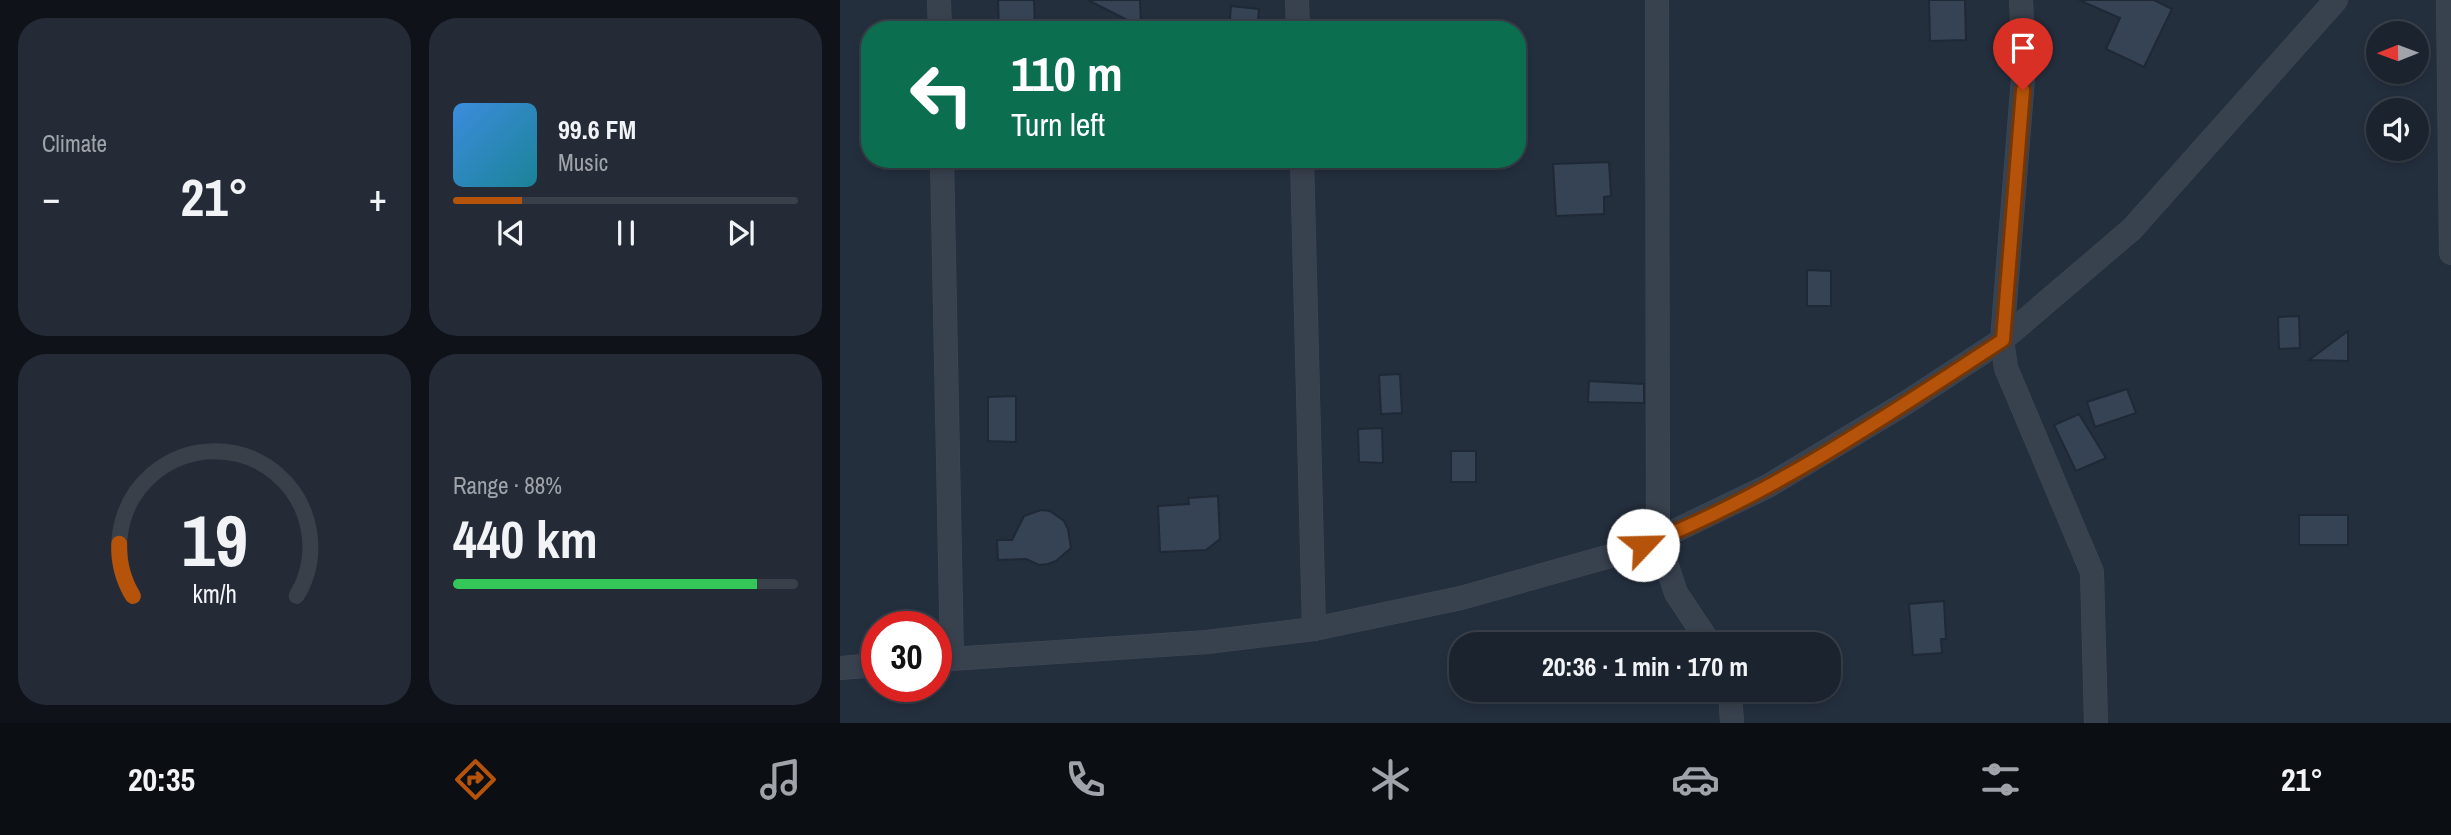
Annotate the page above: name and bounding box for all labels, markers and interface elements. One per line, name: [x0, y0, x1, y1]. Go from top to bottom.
pin: [1993, 18, 2053, 90]
north arrow: [2366, 21, 2429, 84]
map controls: [2366, 21, 2429, 161]
icon: arrive: [2004, 29, 2042, 67]
text: 110 m: [1011, 40, 1123, 106]
icon: left: [896, 49, 987, 140]
button: sound: [2366, 98, 2429, 161]
text: Turn left: [1011, 103, 1105, 146]
text: 99.6 FM: [558, 112, 636, 147]
text: Climate: [42, 128, 107, 159]
text: Music: [558, 147, 608, 178]
text: 21°: [180, 162, 249, 232]
text: −: [42, 172, 60, 223]
text: +: [369, 172, 387, 223]
icon: previous: [492, 214, 530, 252]
icon: pause: [607, 214, 645, 252]
icon: next: [722, 214, 760, 252]
text: Range · 88%: [453, 470, 562, 501]
text: 19: [181, 491, 248, 589]
text: 440 km: [453, 504, 598, 574]
position arrow: [1606, 508, 1680, 582]
text: km/h: [192, 576, 237, 610]
speed limit sign: 30: [861, 611, 952, 702]
text: 20:36 · 1 min · 170 m: [1542, 649, 1748, 684]
icon: directions: [451, 755, 500, 804]
icon: music: [756, 755, 805, 804]
icon: phone: [1061, 755, 1110, 804]
icon: climate: [1366, 755, 1415, 804]
icon: car: [1671, 755, 1720, 804]
icon: filters: [1976, 755, 2025, 804]
text: 20:35: [128, 758, 195, 801]
text: 21°: [2281, 758, 2323, 801]

